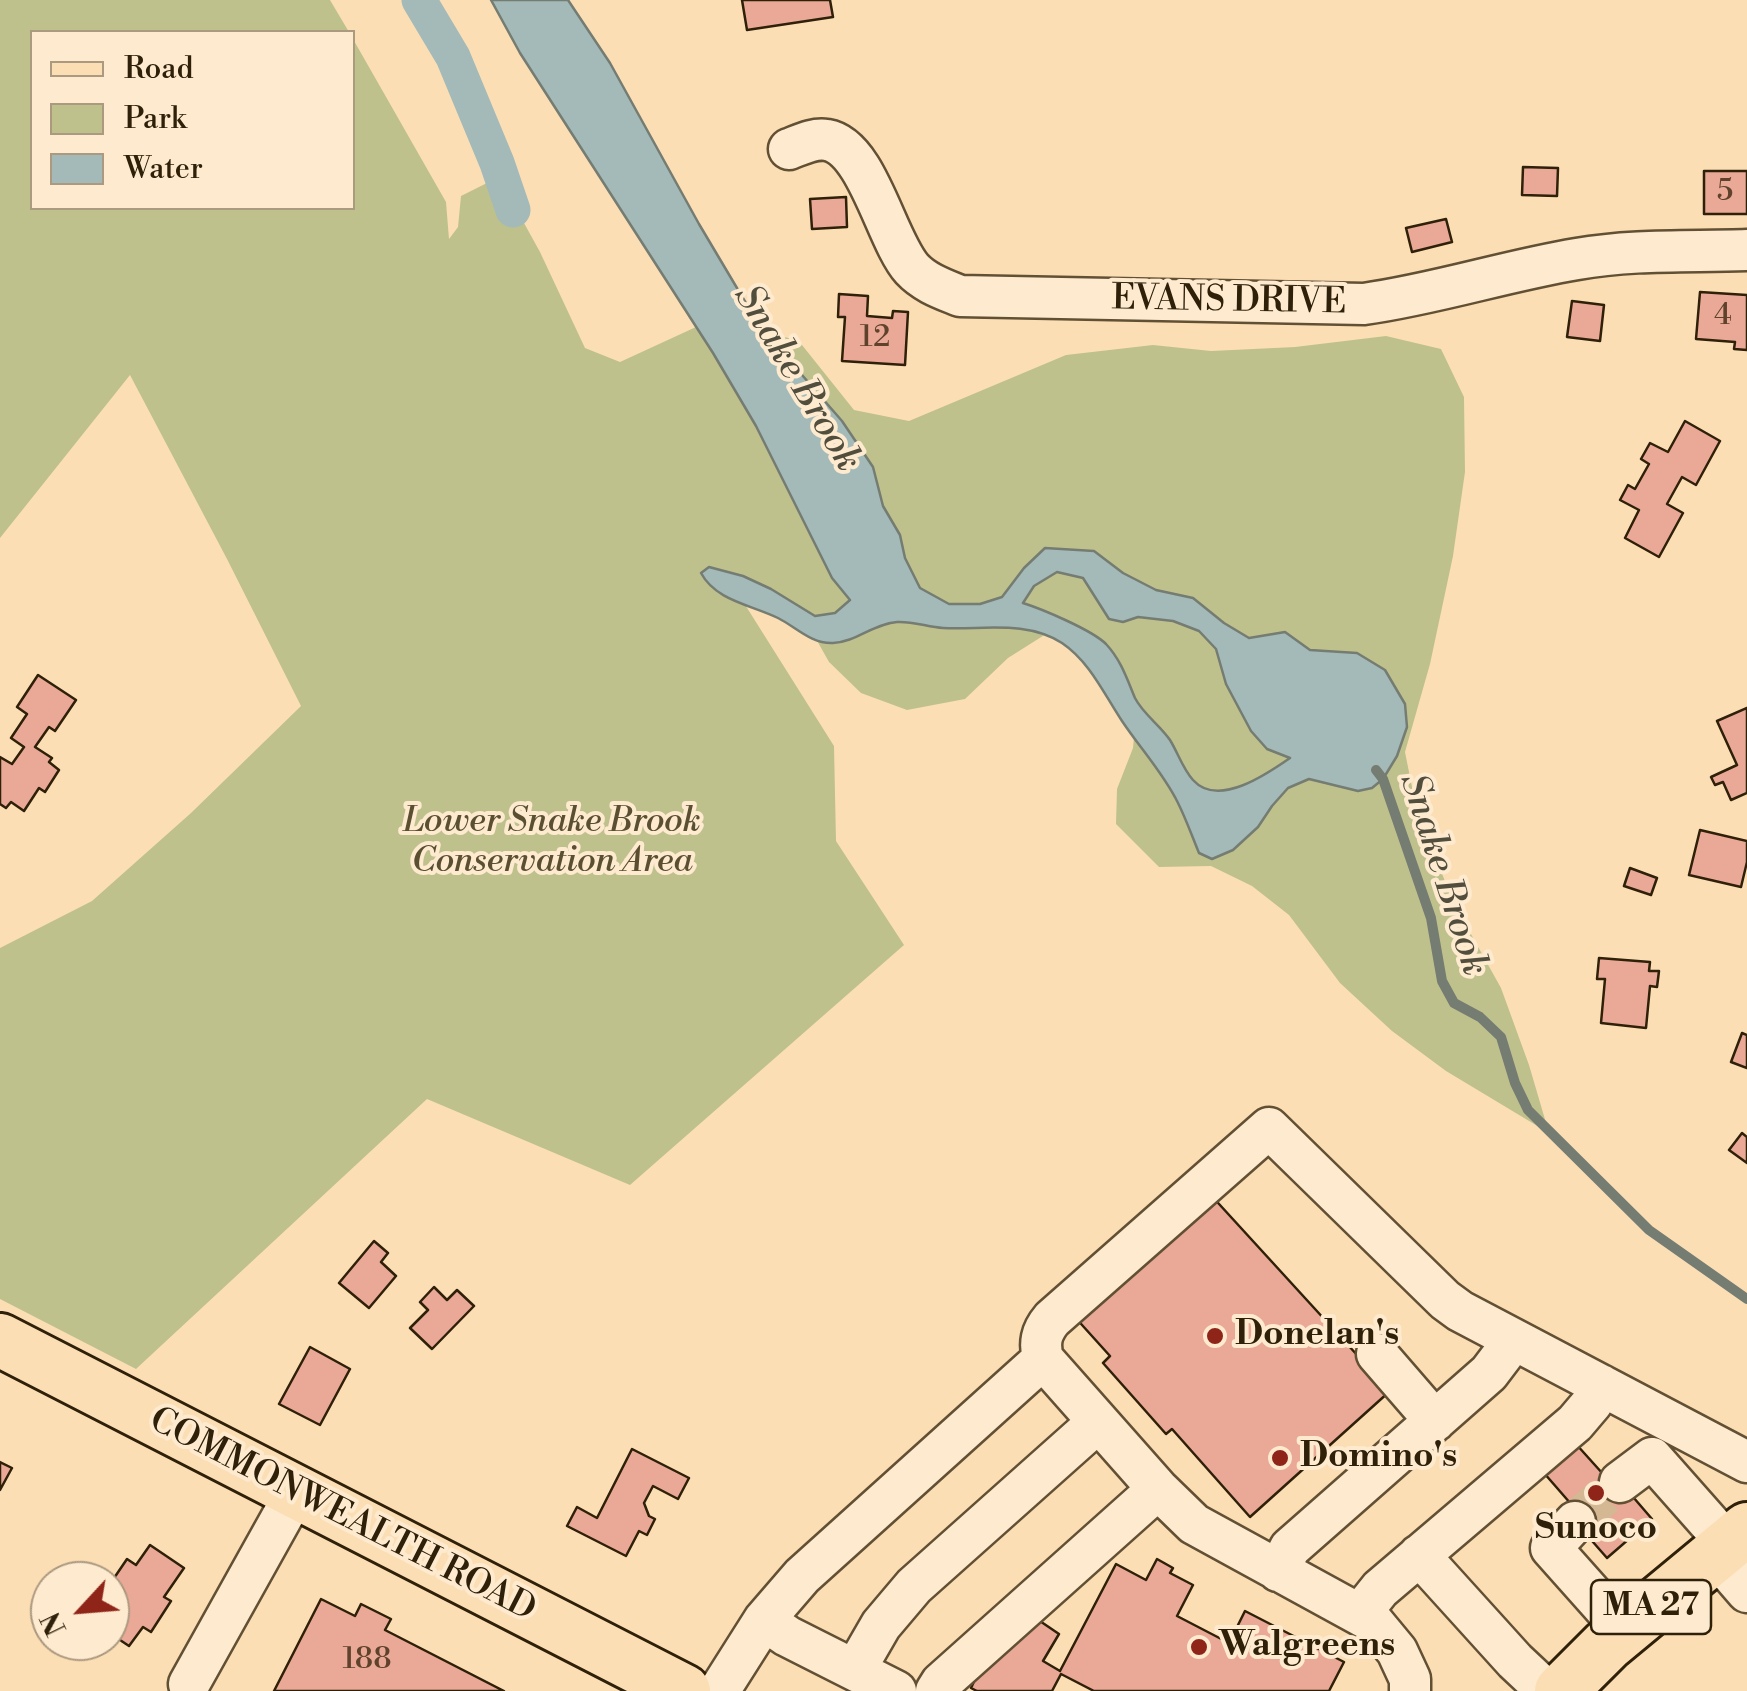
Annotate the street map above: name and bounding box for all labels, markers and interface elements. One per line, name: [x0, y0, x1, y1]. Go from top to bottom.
legend: [30, 30, 355, 210]
text: Road: [124, 50, 194, 88]
text: Park: [124, 100, 186, 138]
text: Water: [124, 150, 203, 188]
house number: 5: [1717, 175, 1733, 211]
water label: Snake Brook: [722, 277, 870, 481]
street label: EVANS DRIVE: [1111, 279, 1347, 325]
house number: 4: [1714, 299, 1732, 335]
house number: 12: [860, 321, 890, 357]
water label: Snake Brook: [1388, 768, 1496, 982]
park label: Lower Snake Brook Conservation Area: [403, 802, 701, 884]
place label: Donelan's: [1235, 1315, 1399, 1357]
marker: Donelan's: [1204, 1325, 1226, 1347]
street label: COMMONWEALTH ROAD: [142, 1400, 542, 1632]
place label: Domino's: [1300, 1437, 1457, 1479]
marker: Domino's: [1269, 1447, 1291, 1469]
marker: Sunoco: [1585, 1482, 1607, 1504]
place label: Sunoco: [1535, 1509, 1657, 1551]
north arrow: [30, 1561, 130, 1661]
road number: MA 27: [1591, 1580, 1711, 1634]
text: N: [34, 1606, 75, 1641]
place label: Walgreens: [1219, 1626, 1395, 1668]
marker: Walgreens: [1188, 1636, 1210, 1658]
house number: 188: [342, 1643, 392, 1679]

